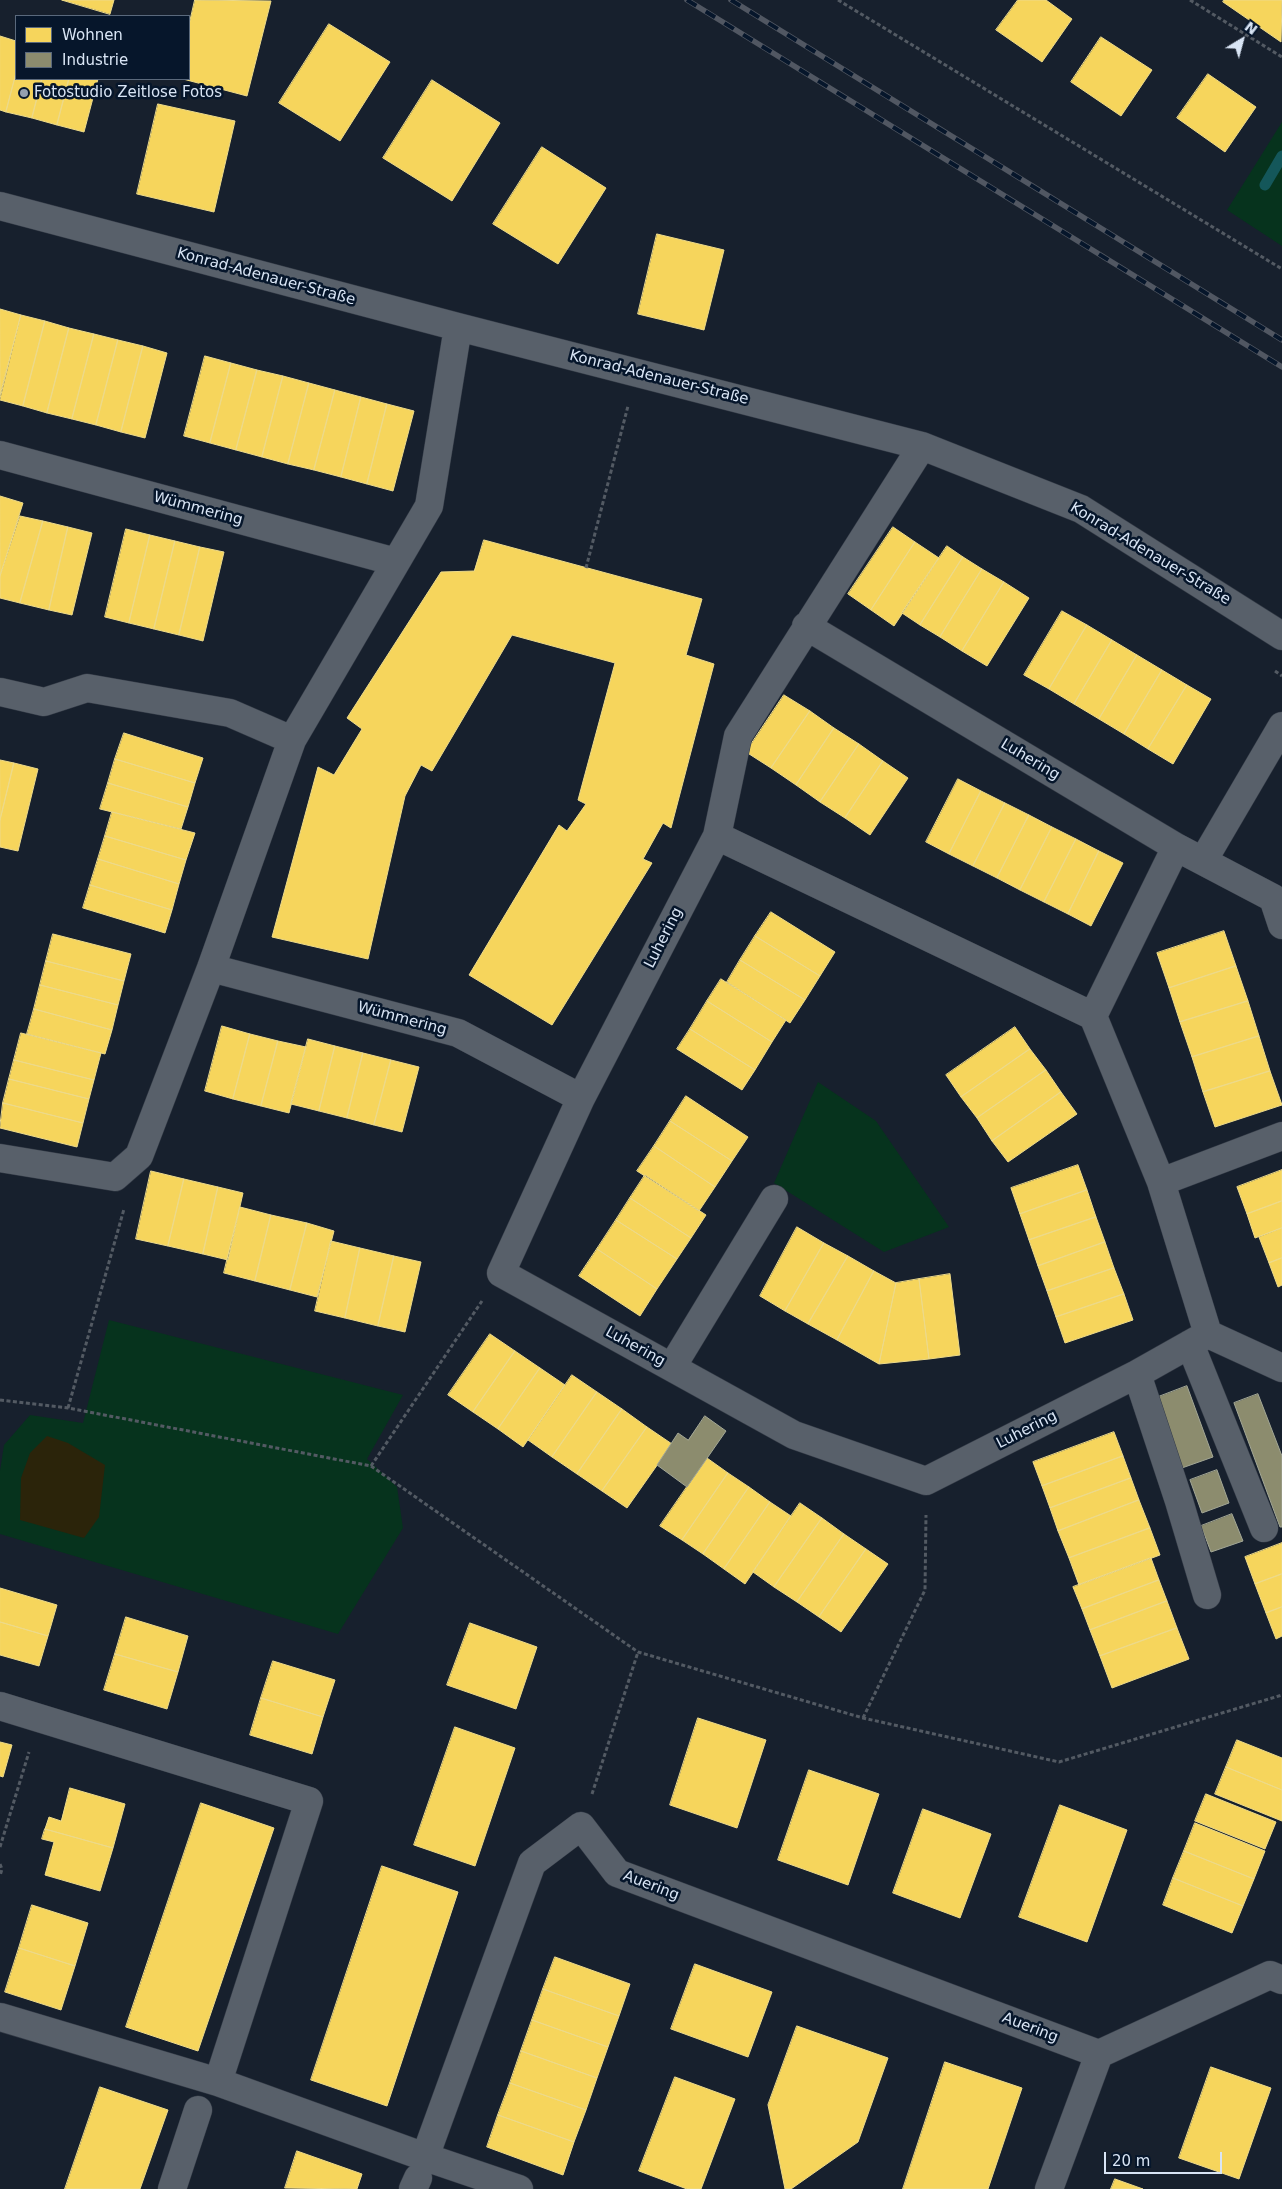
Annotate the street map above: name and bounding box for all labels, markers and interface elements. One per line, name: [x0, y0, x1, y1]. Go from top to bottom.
legend: [15, 15, 190, 80]
north arrow: [1217, 15, 1267, 65]
text: N: [1242, 18, 1261, 38]
text: Wohnen: [62, 26, 123, 44]
text: Industrie: [62, 51, 128, 69]
place label: Fotostudio Zeitlose Fotos: [34, 84, 222, 102]
marker: Fotostudio Zeitlose Fotos: [18, 87, 30, 99]
street label: Konrad-Adenauer-Straße: [175, 244, 357, 310]
street label: Konrad-Adenauer-Straße: [568, 347, 750, 409]
street label: Wümmering: [151, 488, 245, 530]
street label: Konrad-Adenauer-Straße: [1067, 499, 1233, 609]
street label: Luhering: [997, 735, 1063, 785]
street label: Luhering: [641, 905, 687, 971]
street label: Wümmering: [355, 998, 449, 1040]
street label: Luhering: [602, 1323, 668, 1371]
street label: Luhering: [994, 1407, 1060, 1453]
street label: Auering: [621, 1867, 681, 1905]
street label: Auering: [1000, 2009, 1060, 2047]
scale bar: [1107, 2142, 1224, 2174]
text: 20 m: [1112, 2152, 1150, 2170]

